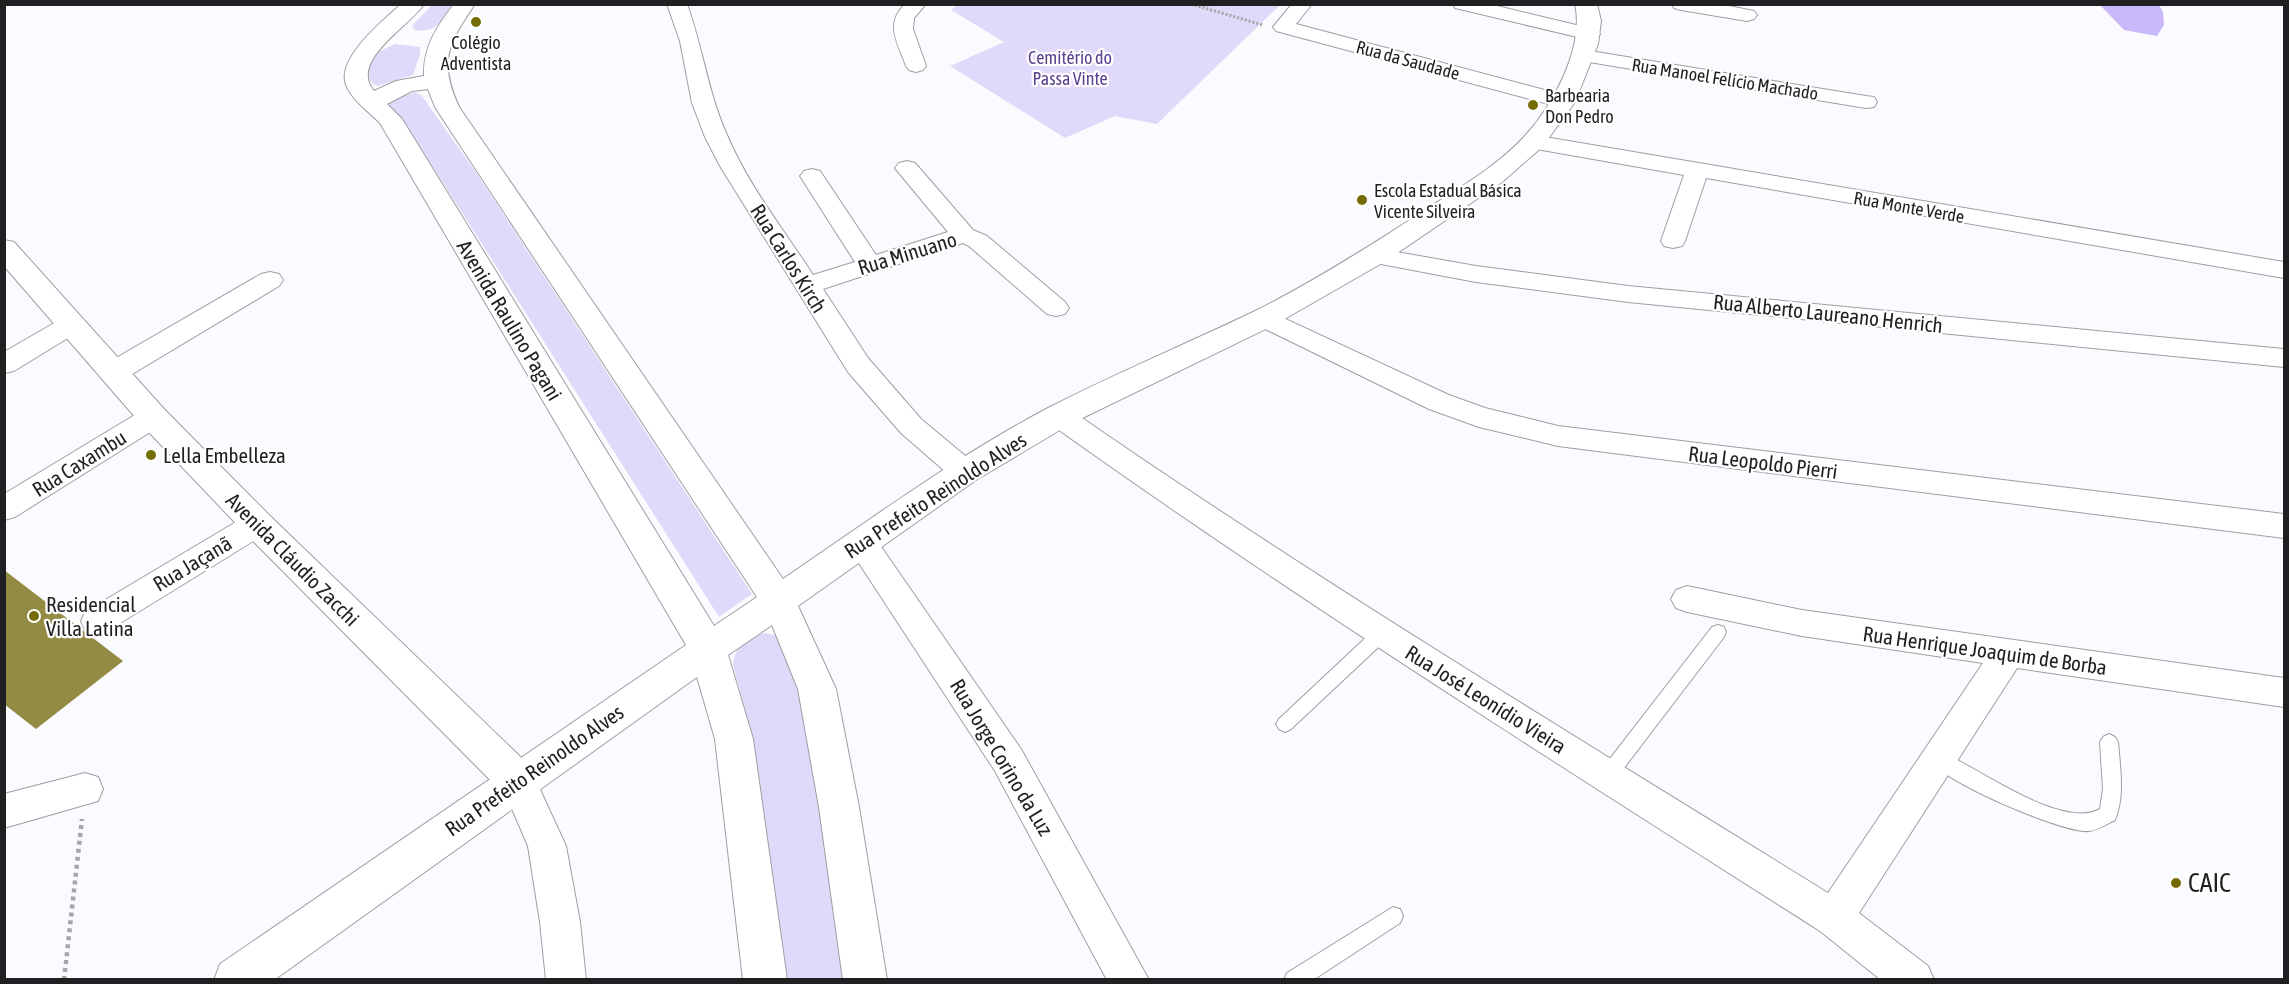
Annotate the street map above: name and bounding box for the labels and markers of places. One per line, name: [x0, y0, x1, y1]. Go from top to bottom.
marker: Colégio Adventista: [469, 15, 483, 29]
place label: Colégio Adventista: [441, 32, 511, 74]
place label: Barbearia Don Pedro: [1545, 85, 1614, 127]
marker: Barbearia Don Pedro: [1526, 98, 1540, 112]
place label: Escola Estadual Básica Vicente Silveira: [1374, 180, 1522, 222]
marker: Escola Estadual Básica Vicente Silveira: [1355, 193, 1369, 207]
place label: Lella Embelleza: [163, 443, 286, 467]
marker: Lella Embelleza: [144, 448, 158, 462]
place label: Residencial Villa Latina: [46, 592, 136, 640]
marker: Residencial Villa Latina: [27, 609, 41, 623]
place label: CAIC: [2188, 868, 2231, 898]
marker: CAIC: [2169, 876, 2183, 890]

